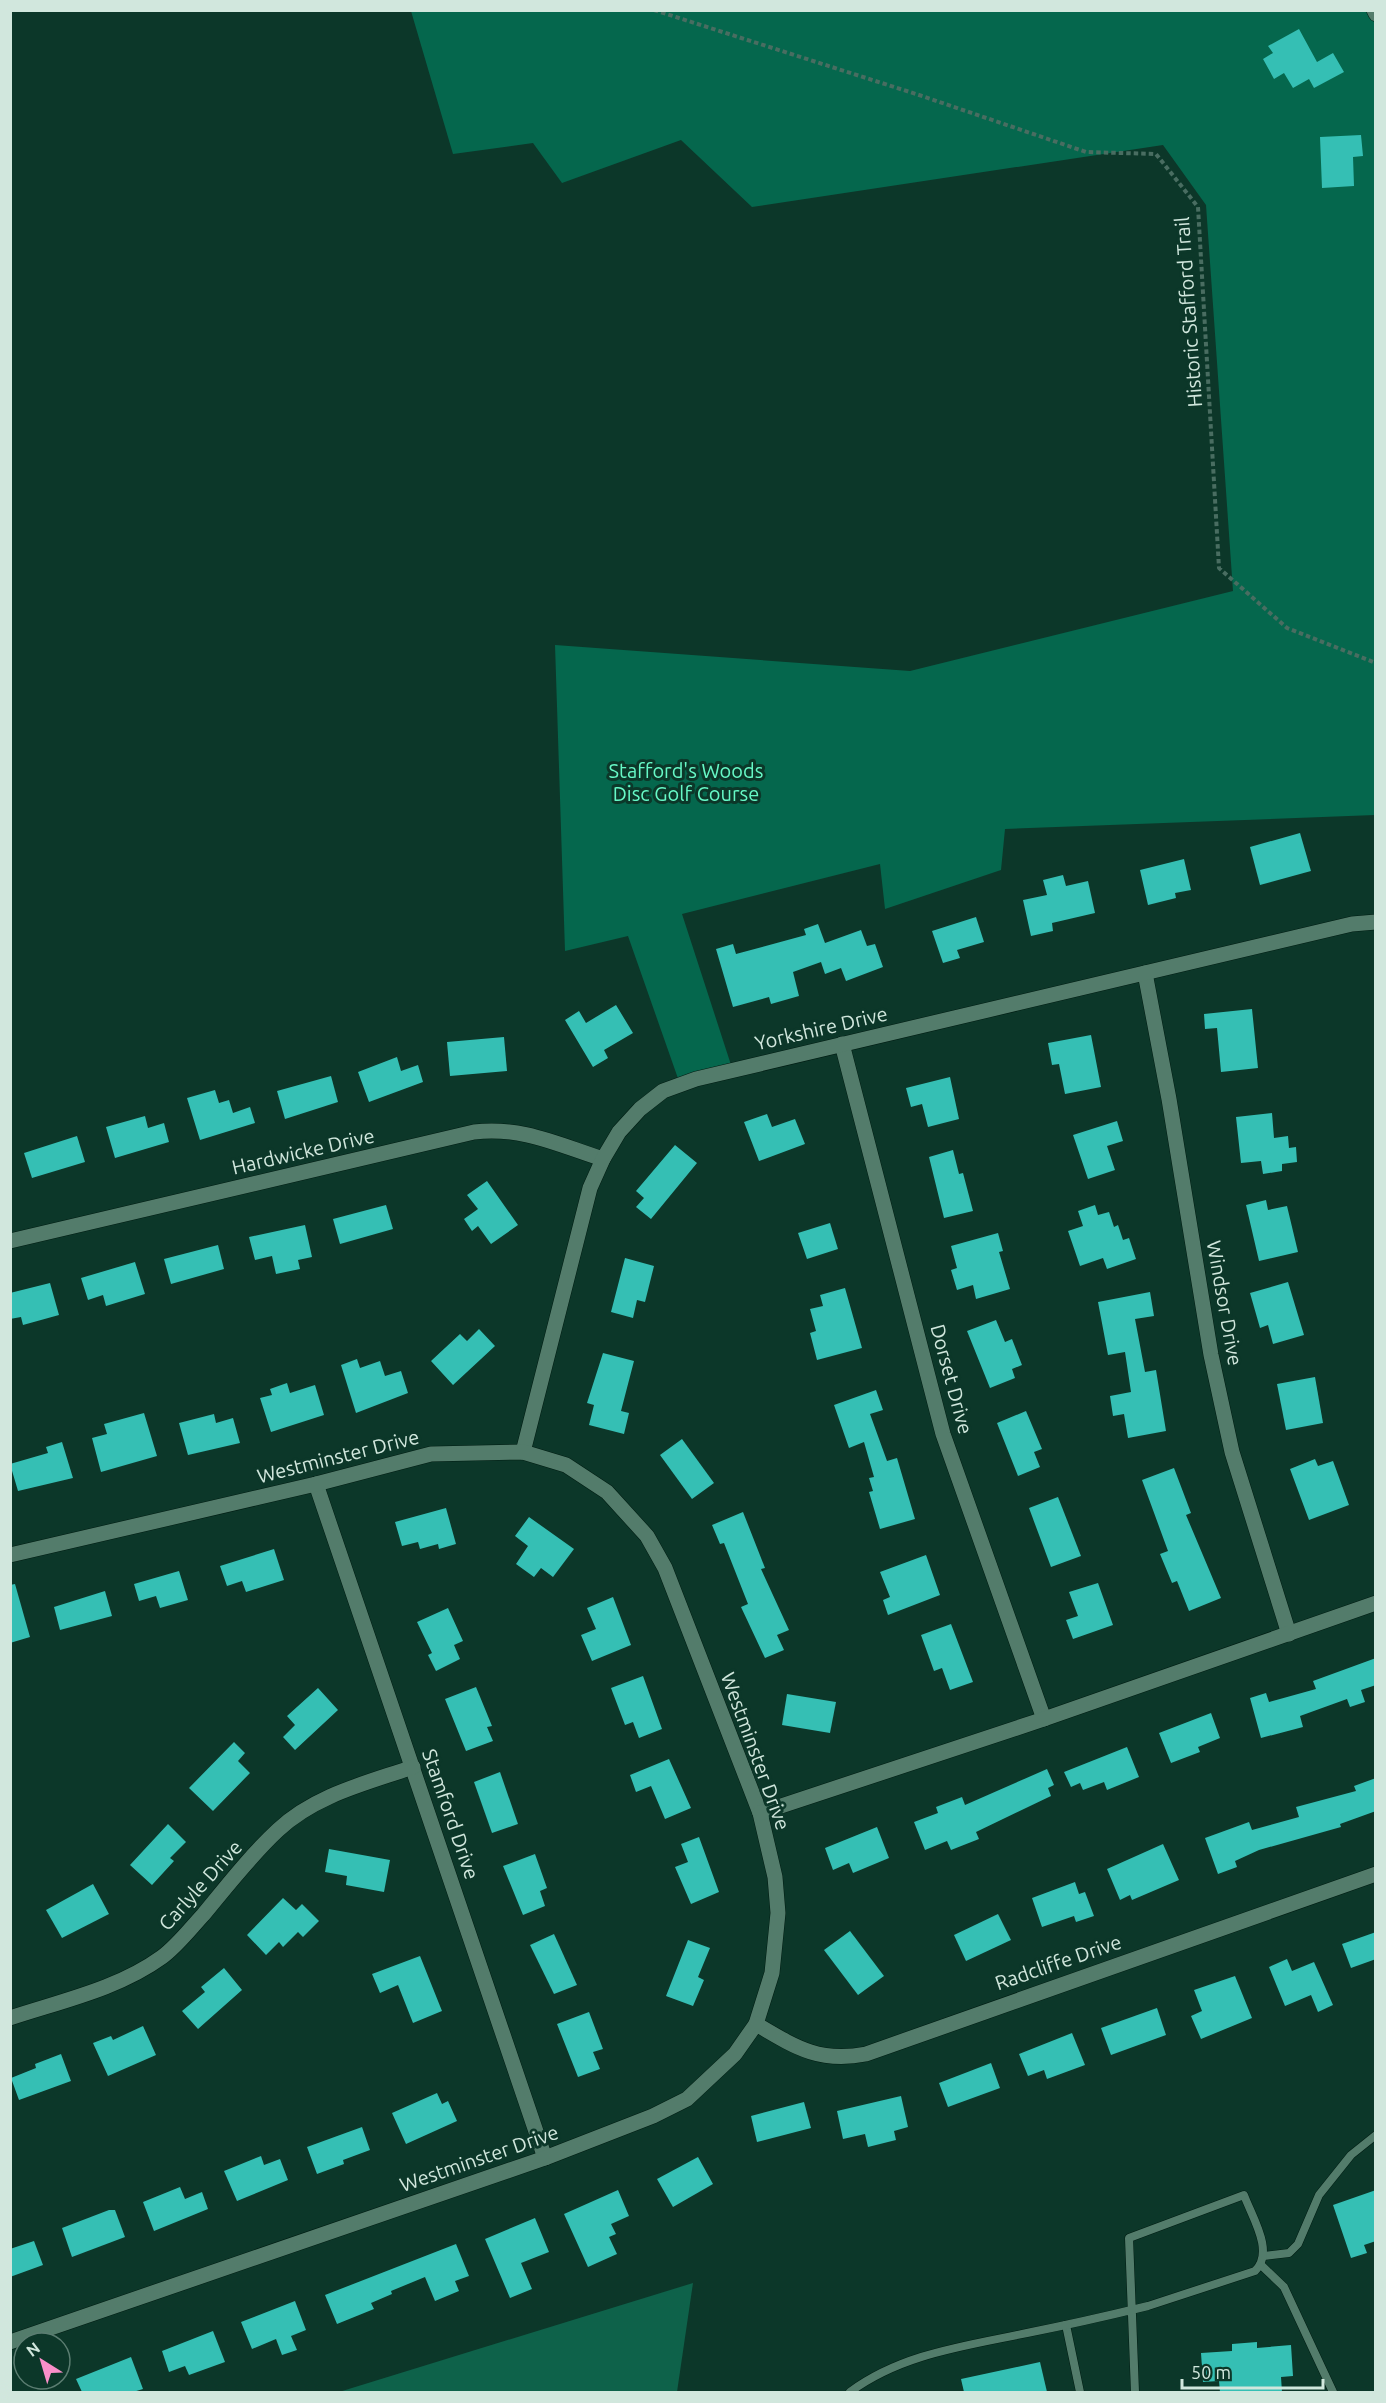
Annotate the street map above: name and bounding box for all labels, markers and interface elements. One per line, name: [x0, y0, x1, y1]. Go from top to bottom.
street label: Historic Stafford Trail: [1170, 216, 1206, 408]
park label: Stafford's Woods Disc Golf Course: [609, 759, 763, 805]
street label: Yorkshire Drive: [752, 1002, 890, 1054]
street label: Hardwicke Drive: [229, 1123, 377, 1179]
street label: Windsor Drive: [1203, 1239, 1247, 1367]
street label: Dorset Drive: [926, 1322, 978, 1436]
street label: Westminster Drive: [255, 1425, 421, 1487]
street label: Westminster Drive: [717, 1669, 795, 1833]
street label: Stamford Drive: [418, 1746, 484, 1882]
street label: Carlyle Drive: [154, 1835, 246, 1935]
street label: Radcliffe Drive: [992, 1930, 1124, 1994]
street label: Westminster Drive: [397, 2120, 561, 2196]
north arrow: [12, 2331, 72, 2391]
text: N: [23, 2338, 43, 2360]
scale bar: [1182, 2352, 1323, 2390]
text: 50 m: [1191, 2362, 1231, 2382]

